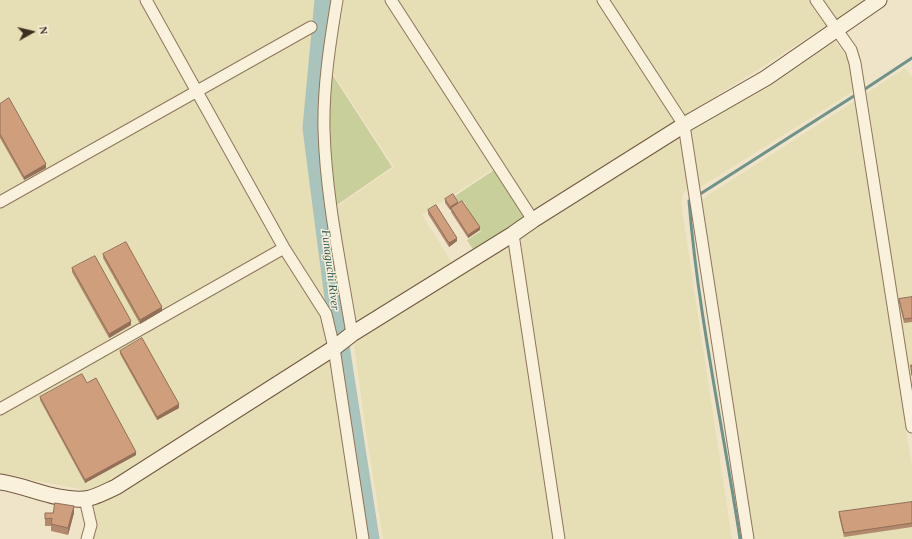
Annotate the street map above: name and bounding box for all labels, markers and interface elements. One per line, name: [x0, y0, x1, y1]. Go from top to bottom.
north arrow: [12, 12, 52, 52]
text: N: [37, 26, 50, 35]
water label: Funaguchi River: [318, 229, 342, 311]

